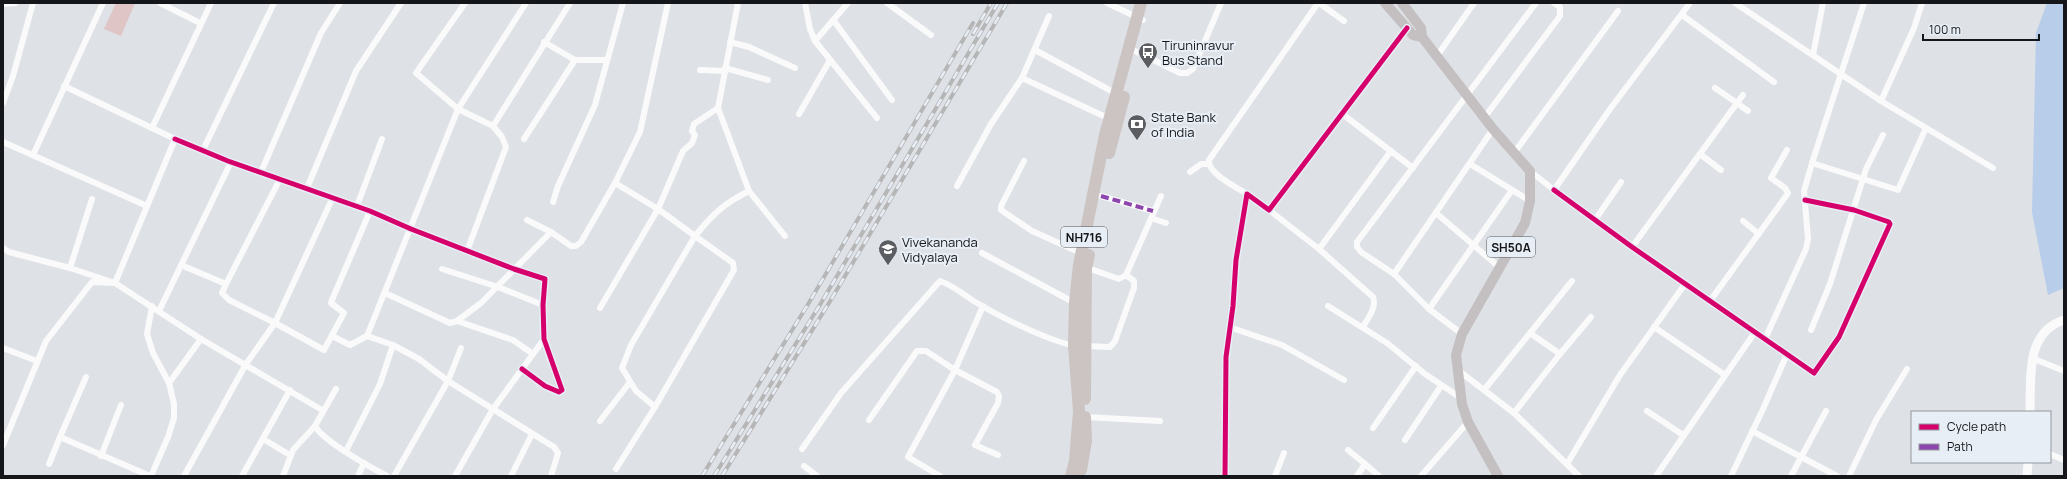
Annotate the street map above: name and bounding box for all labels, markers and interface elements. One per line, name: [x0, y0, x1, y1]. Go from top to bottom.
scale bar: [1923, 16, 2039, 42]
text: 100 m: [1929, 21, 1961, 38]
place label: Tiruninravur Bus Stand: [1162, 36, 1234, 69]
bus stop icon: Tiruninravur Bus Stand: [1137, 41, 1159, 69]
place label: State Bank of India: [1151, 108, 1217, 141]
bank icon: State Bank of India: [1126, 113, 1148, 141]
road number: NH716: [1061, 227, 1107, 247]
place label: Vivekananda Vidyalaya: [902, 233, 978, 266]
road number: SH50A: [1487, 237, 1535, 257]
school or university icon: Vivekananda Vidyalaya: [877, 238, 899, 266]
legend: [1911, 411, 2051, 463]
text: Cycle path: [1947, 418, 2006, 435]
text: Path: [1947, 438, 1973, 455]

